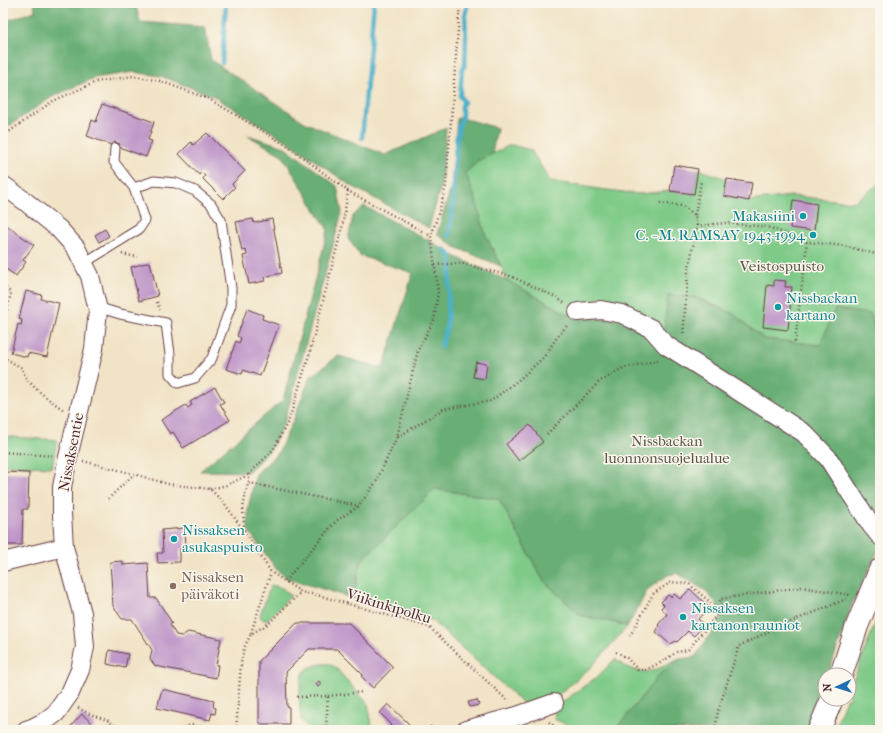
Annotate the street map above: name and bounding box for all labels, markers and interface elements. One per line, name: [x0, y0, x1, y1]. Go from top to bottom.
place label: Makasiini: [732, 207, 796, 225]
marker: Makasiini: [798, 211, 808, 221]
place label: C. - M. RAMSAY 1943-1994: [635, 226, 806, 244]
marker: C. - M. RAMSAY 1943-1994: [808, 230, 818, 240]
park label: Veistospuisto: [739, 257, 825, 275]
place label: Nissbackan kartano: [786, 289, 858, 324]
marker: Nissbackan kartano: [773, 302, 783, 312]
street label: Nissaksentie: [55, 410, 88, 493]
park label: Nissbackan luonnonsuojelualue: [603, 432, 730, 467]
place label: Nissaksen asukaspuisto: [182, 521, 263, 556]
marker: Nissaksen asukaspuisto: [169, 534, 179, 544]
place label: Nissaksen päiväkoti: [180, 568, 244, 603]
marker: Nissaksen päiväkoti: [168, 581, 178, 591]
street label: Viikinkipolku: [344, 584, 434, 628]
place label: Nissaksen kartanon rauniot: [691, 599, 801, 634]
marker: Nissaksen kartanon rauniot: [678, 612, 688, 622]
north arrow: [817, 667, 857, 707]
text: N: [821, 682, 834, 692]

